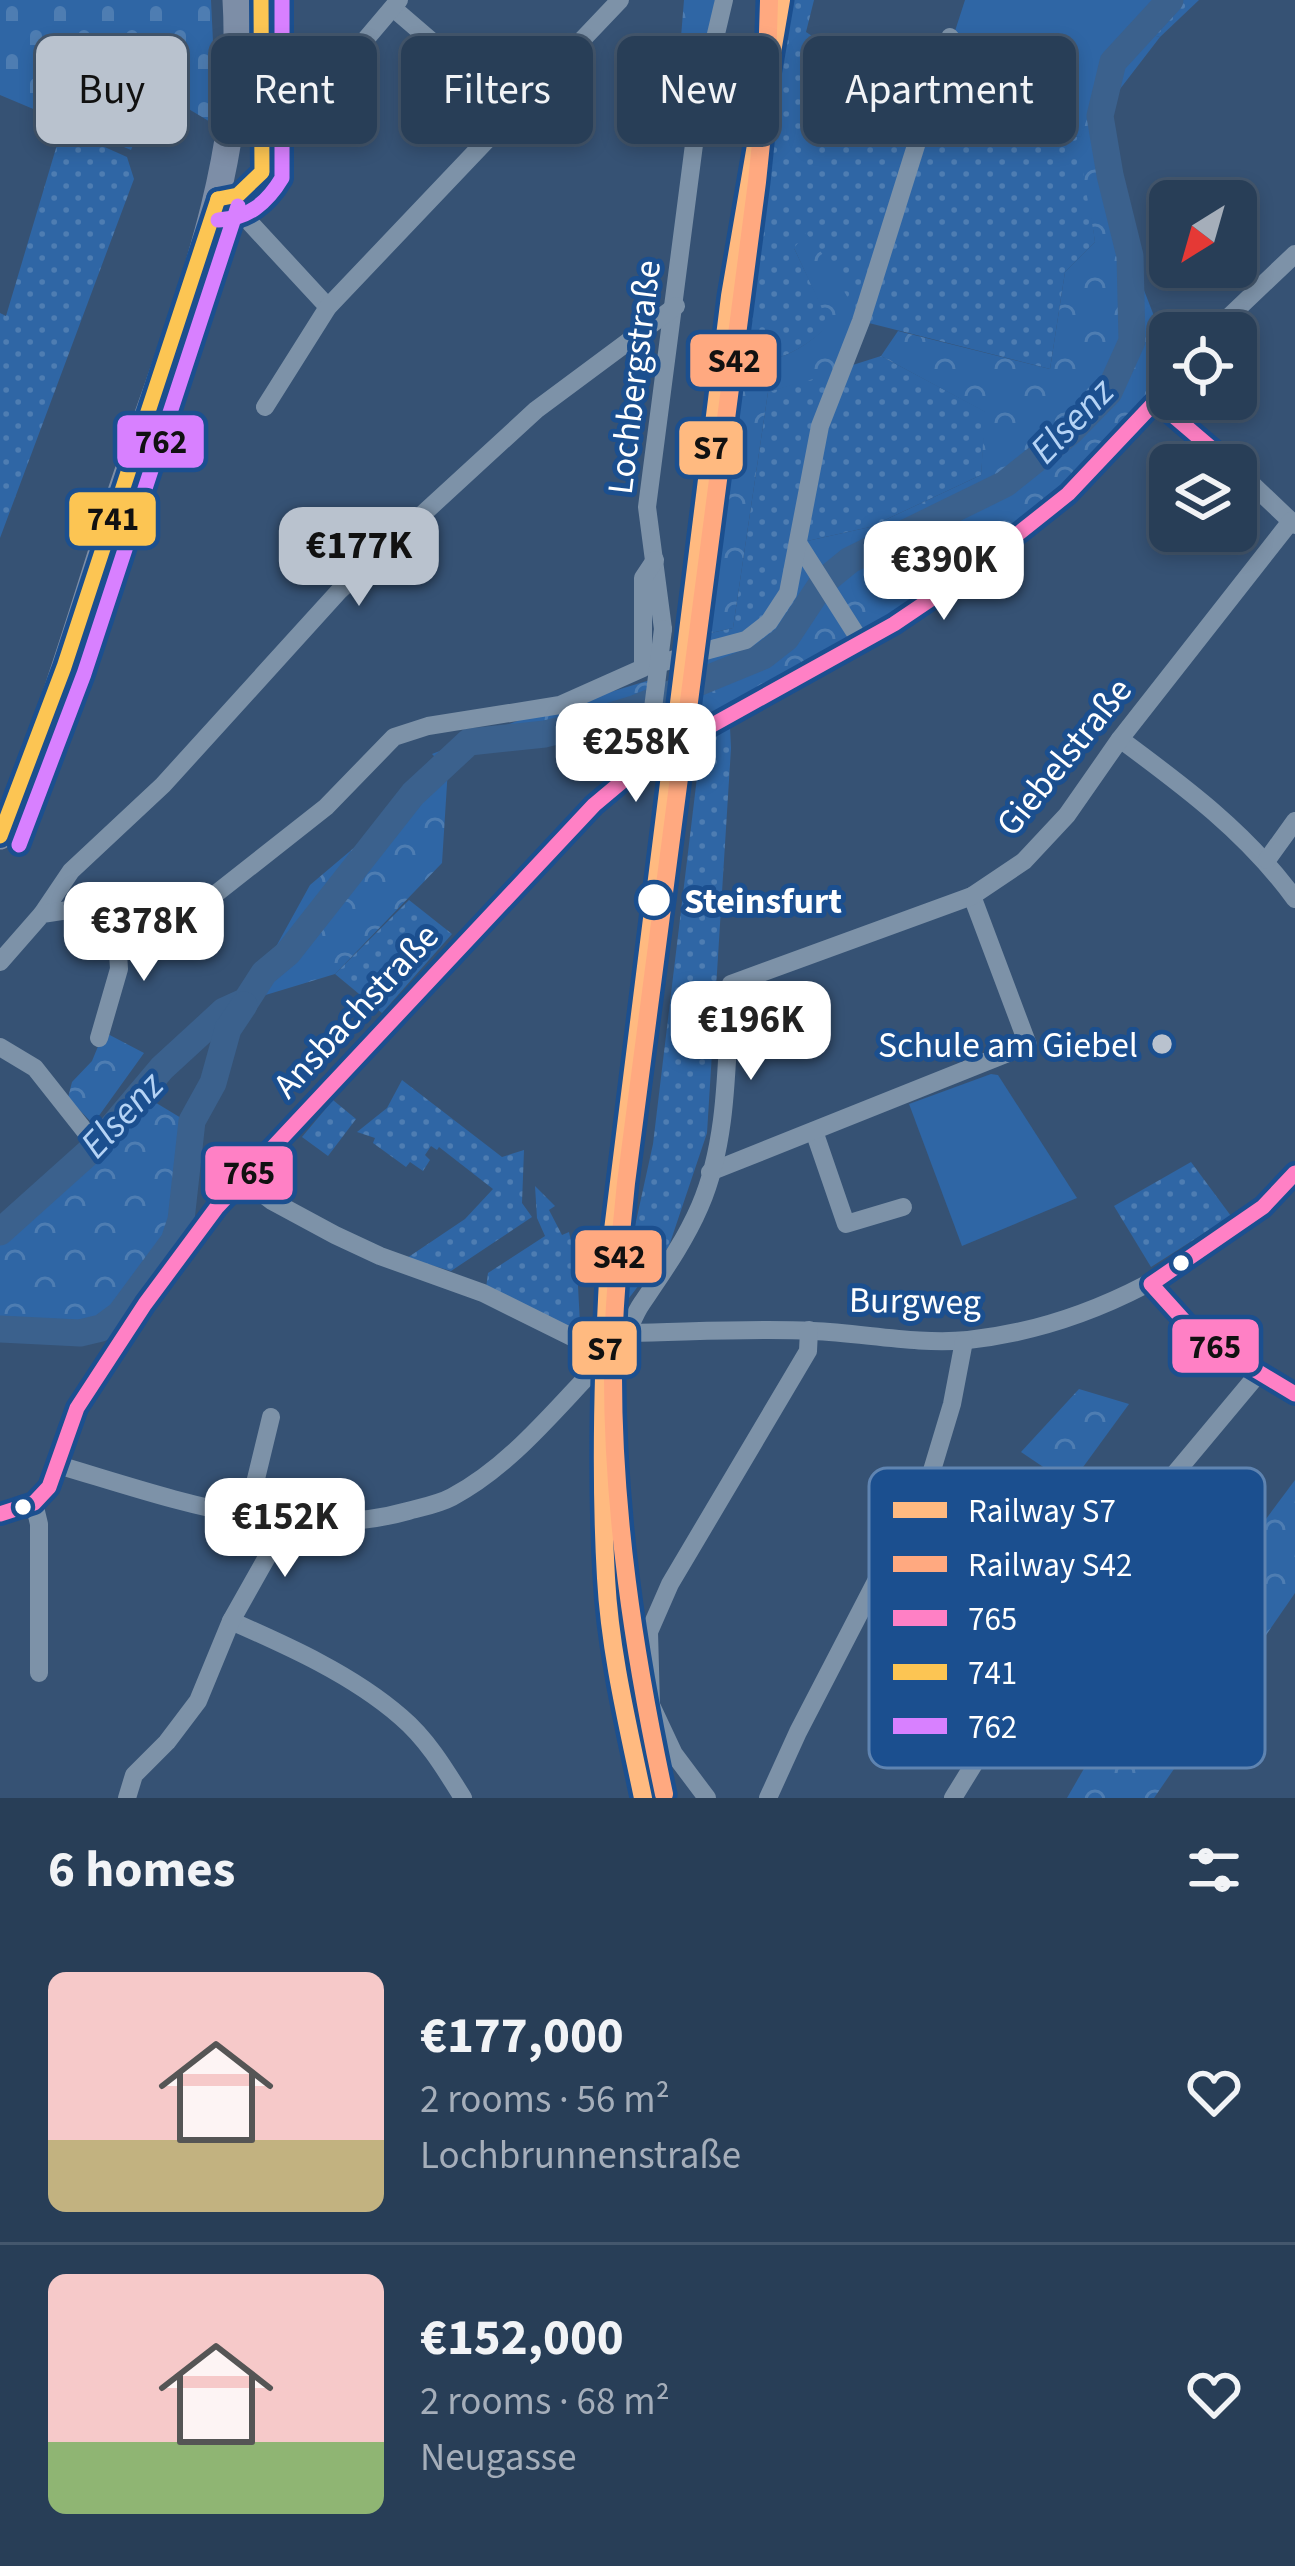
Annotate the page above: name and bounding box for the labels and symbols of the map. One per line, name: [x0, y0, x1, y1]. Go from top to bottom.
north arrow: [1149, 180, 1257, 288]
street label: Lochbergstraße: [595, 257, 674, 497]
line badge: S42: [688, 332, 779, 389]
text: S42: [707, 338, 761, 385]
water label: Elsenz: [1018, 365, 1128, 477]
line badge: 762: [115, 413, 206, 470]
text: 762: [135, 419, 187, 466]
line badge: S7: [677, 419, 745, 477]
text: S7: [693, 425, 729, 472]
line badge: 741: [67, 490, 158, 548]
text: 741: [87, 496, 139, 543]
pin: €177K: [275, 507, 443, 609]
pin: €390K: [860, 521, 1028, 623]
street label: Giebelstraße: [984, 667, 1144, 847]
pin: €258K: [552, 703, 720, 805]
place label: Steinsfurt: [684, 876, 842, 927]
marker: Steinsfurt: [635, 881, 673, 919]
pin: €378K: [60, 882, 228, 984]
street label: Ansbachstraße: [261, 912, 451, 1110]
pin: €196K: [667, 981, 835, 1083]
place label: Schule am Giebel: [878, 1020, 1138, 1071]
marker: Schule am Giebel: [1149, 1031, 1175, 1057]
water label: Elsenz: [68, 1059, 178, 1171]
line badge: 765: [203, 1144, 295, 1202]
text: 765: [223, 1150, 275, 1197]
line badge: S42: [573, 1228, 664, 1285]
text: S42: [592, 1234, 646, 1281]
unlabelled marker: [1170, 1252, 1192, 1274]
street label: Burgweg: [848, 1275, 982, 1328]
line badge: 765: [1170, 1317, 1261, 1375]
line badge: S7: [570, 1319, 639, 1377]
text: 765: [1189, 1324, 1241, 1371]
text: S7: [587, 1326, 623, 1373]
legend: [869, 1468, 1265, 1768]
pin: €152K: [201, 1478, 369, 1580]
text: Railway S7: [968, 1488, 1116, 1535]
unlabelled marker: [12, 1496, 34, 1518]
text: Railway S42: [968, 1542, 1132, 1589]
text: 765: [968, 1596, 1017, 1643]
text: 741: [968, 1650, 1017, 1697]
text: 762: [968, 1704, 1017, 1751]

